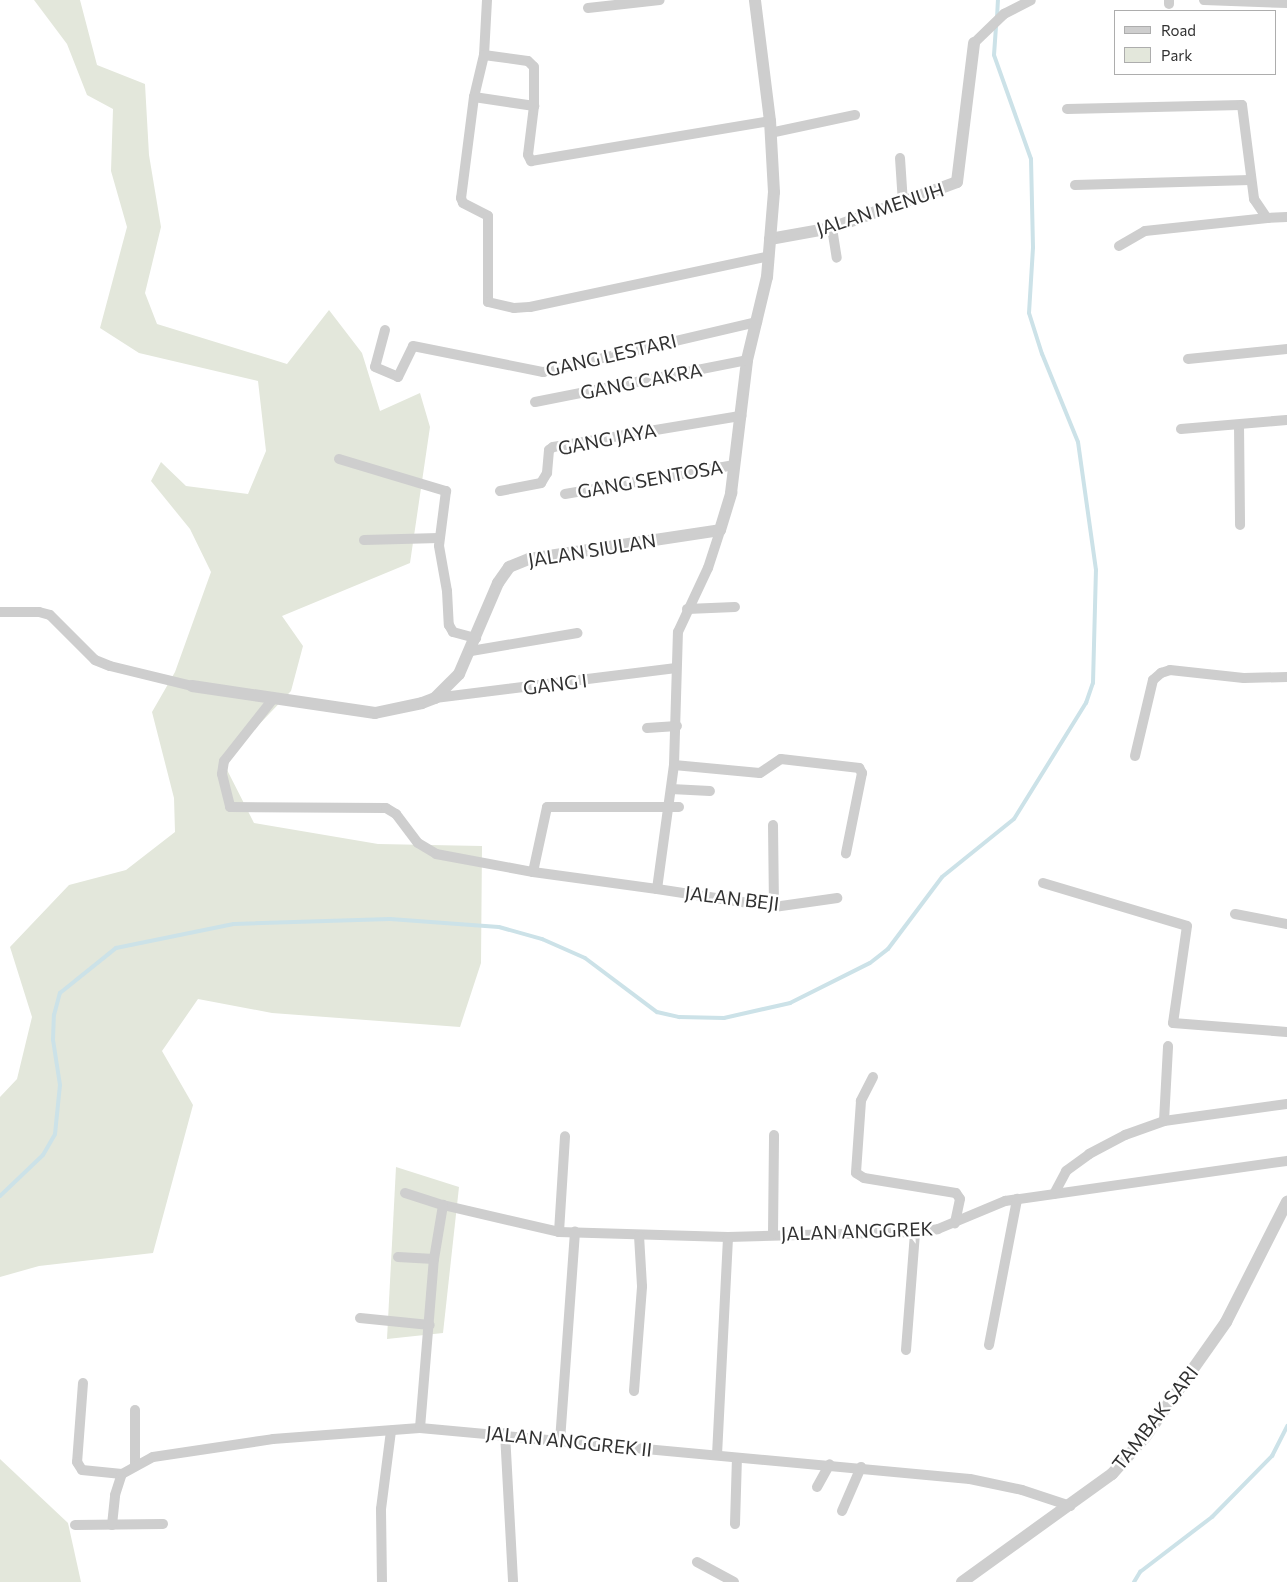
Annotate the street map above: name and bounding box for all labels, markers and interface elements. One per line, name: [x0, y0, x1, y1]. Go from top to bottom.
legend: [1114, 10, 1277, 75]
text: Road: [1161, 21, 1196, 39]
text: Park: [1161, 46, 1192, 64]
street label: JALAN MENUH: [813, 178, 947, 240]
street label: GANG LESTARI: [543, 329, 679, 381]
street label: GANG CAKRA: [578, 358, 704, 404]
street label: GANG JAYA: [556, 418, 658, 460]
street label: GANG SENTOSA: [576, 455, 724, 503]
street label: JALAN SIULAN: [526, 529, 658, 571]
street label: GANG I: [522, 669, 588, 699]
street label: JALAN BEJI: [683, 881, 781, 915]
street label: JALAN ANGGREK: [780, 1217, 934, 1245]
street label: TAMBAK SARI: [1107, 1361, 1203, 1475]
street label: JALAN ANGGREK II: [485, 1421, 653, 1461]

